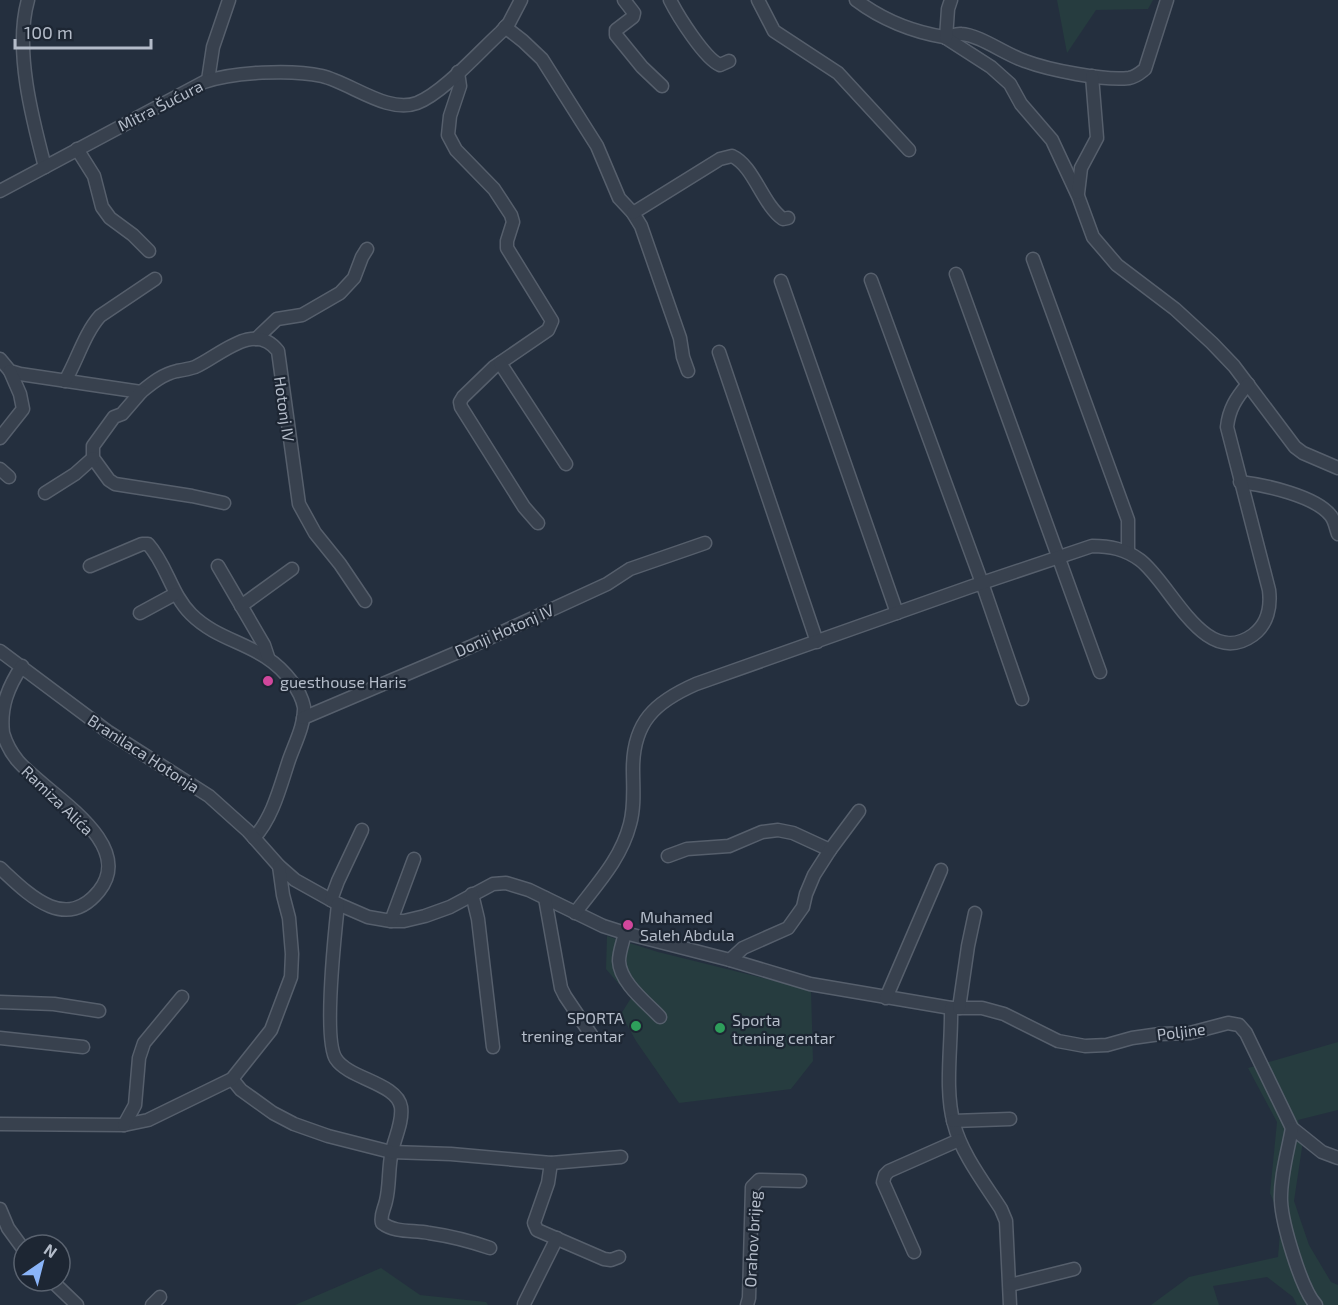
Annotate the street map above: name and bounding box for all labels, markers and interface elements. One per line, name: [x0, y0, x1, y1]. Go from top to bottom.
scale bar: [15, 12, 152, 50]
text: 100 m: [24, 21, 73, 43]
street label: Mitra Šućura: [114, 75, 206, 135]
street label: Hotonj IV: [270, 375, 299, 443]
street label: Donji Hotonj IV: [452, 600, 557, 661]
place label: guesthouse Haris: [280, 672, 407, 691]
marker: guesthouse Haris: [261, 674, 275, 688]
street label: Branilaca Hotonja: [84, 710, 203, 797]
street label: Ramiza Alića: [18, 761, 98, 839]
place label: Muhamed Saleh Abdula: [640, 907, 734, 944]
marker: Muhamed Saleh Abdula: [621, 918, 635, 932]
place label: SPORTA trening centar: [521, 1008, 625, 1045]
place label: Sporta trening centar: [732, 1010, 835, 1047]
marker: SPORTA trening centar: [629, 1019, 643, 1033]
street label: Poljine: [1156, 1019, 1207, 1044]
marker: Sporta trening centar: [713, 1021, 727, 1035]
street label: Orahov brijeg: [740, 1190, 765, 1288]
north arrow: [12, 1233, 72, 1293]
text: N: [41, 1239, 61, 1261]

